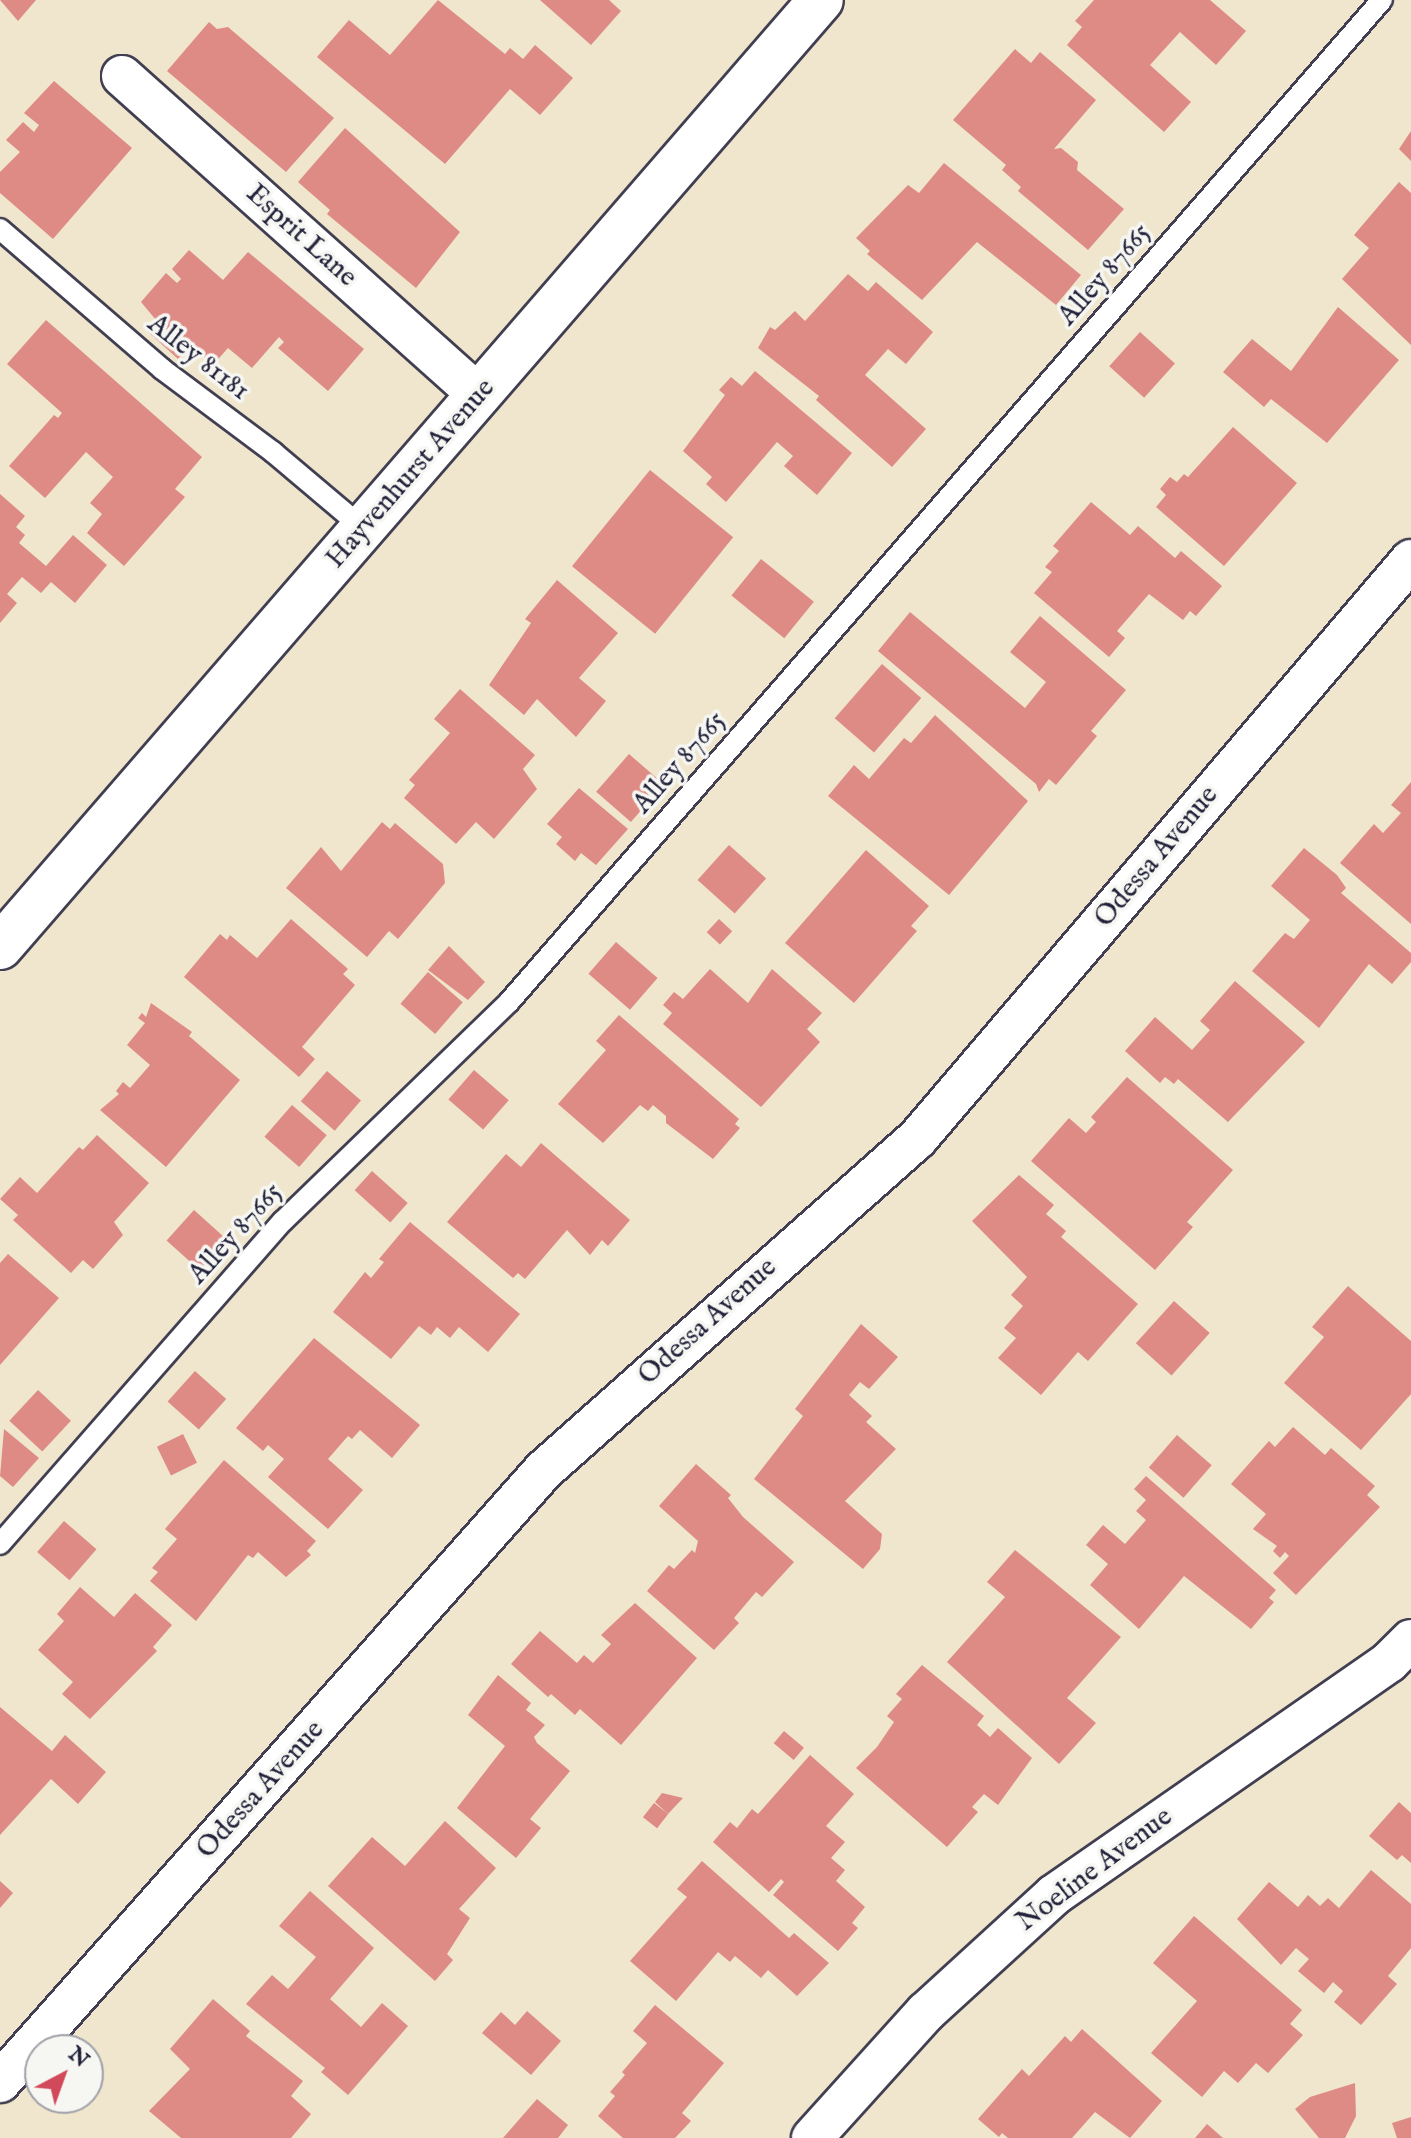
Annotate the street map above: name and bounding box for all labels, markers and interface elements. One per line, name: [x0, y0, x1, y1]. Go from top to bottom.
street label: Esprit Lane: [239, 178, 363, 294]
street label: Alley 87665: [1051, 217, 1159, 333]
street label: Alley 81181: [140, 308, 256, 408]
street label: Hayvenhurst Avenue: [319, 372, 503, 576]
street label: Alley 87665: [626, 705, 734, 821]
street label: Odessa Avenue: [1088, 779, 1226, 935]
street label: Alley 87665: [182, 1176, 290, 1292]
street label: Odessa Avenue: [632, 1251, 784, 1393]
street label: Odessa Avenue: [190, 1714, 332, 1866]
street label: Noeline Avenue: [1011, 1801, 1179, 1939]
north arrow: [24, 2034, 104, 2114]
text: N: [62, 2041, 95, 2074]

